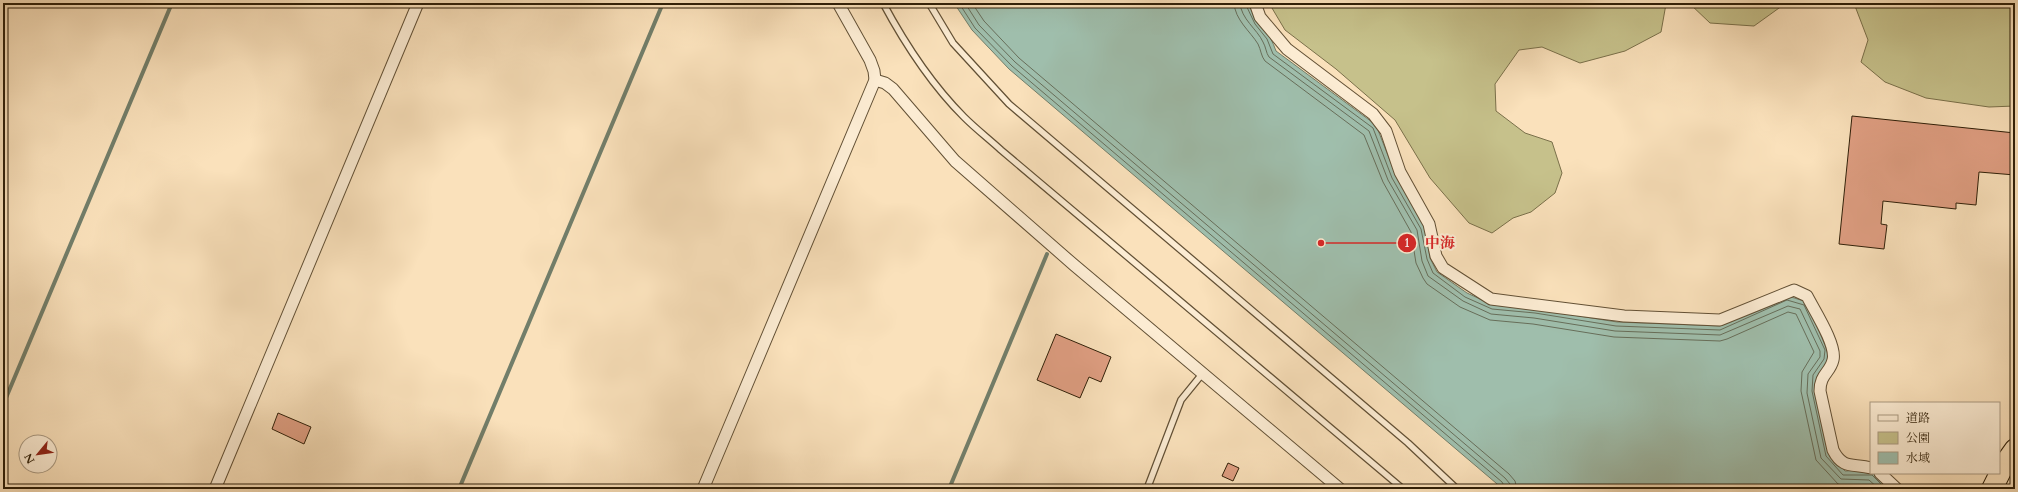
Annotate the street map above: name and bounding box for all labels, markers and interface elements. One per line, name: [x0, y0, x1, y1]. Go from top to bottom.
callout: 中海: [1397, 229, 1463, 256]
text: 中海: [1425, 233, 1455, 253]
text: 1: [1404, 235, 1410, 251]
legend: [1870, 402, 2000, 474]
text: 道路: [1906, 410, 1930, 426]
text: 公園: [1906, 430, 1930, 446]
north arrow: [18, 434, 58, 474]
text: N: [21, 450, 39, 466]
text: 水域: [1906, 450, 1930, 466]

